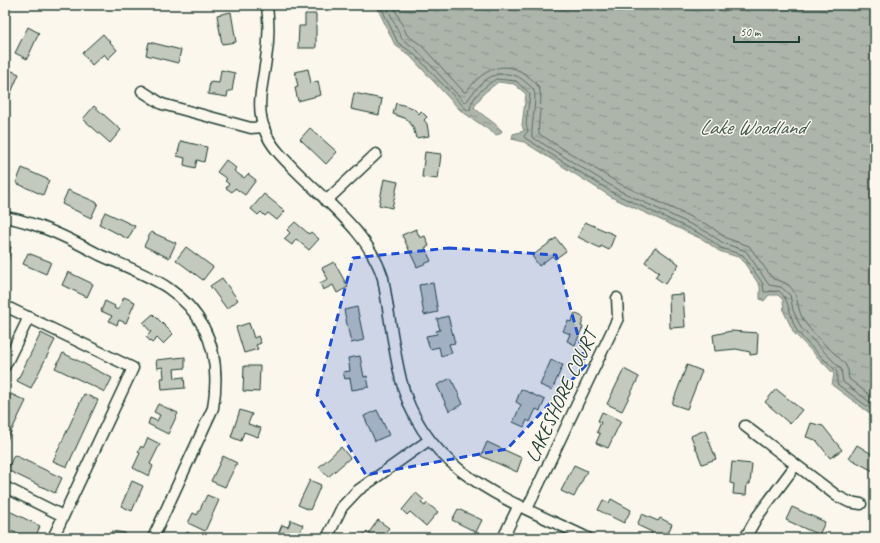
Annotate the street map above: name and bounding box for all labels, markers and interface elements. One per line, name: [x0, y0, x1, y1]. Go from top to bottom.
scale bar: [734, 18, 799, 44]
text: 50 m: [740, 24, 762, 40]
water label: Lake Woodland: [699, 114, 812, 140]
street label: LAKESHORE COURT: [519, 321, 605, 466]

